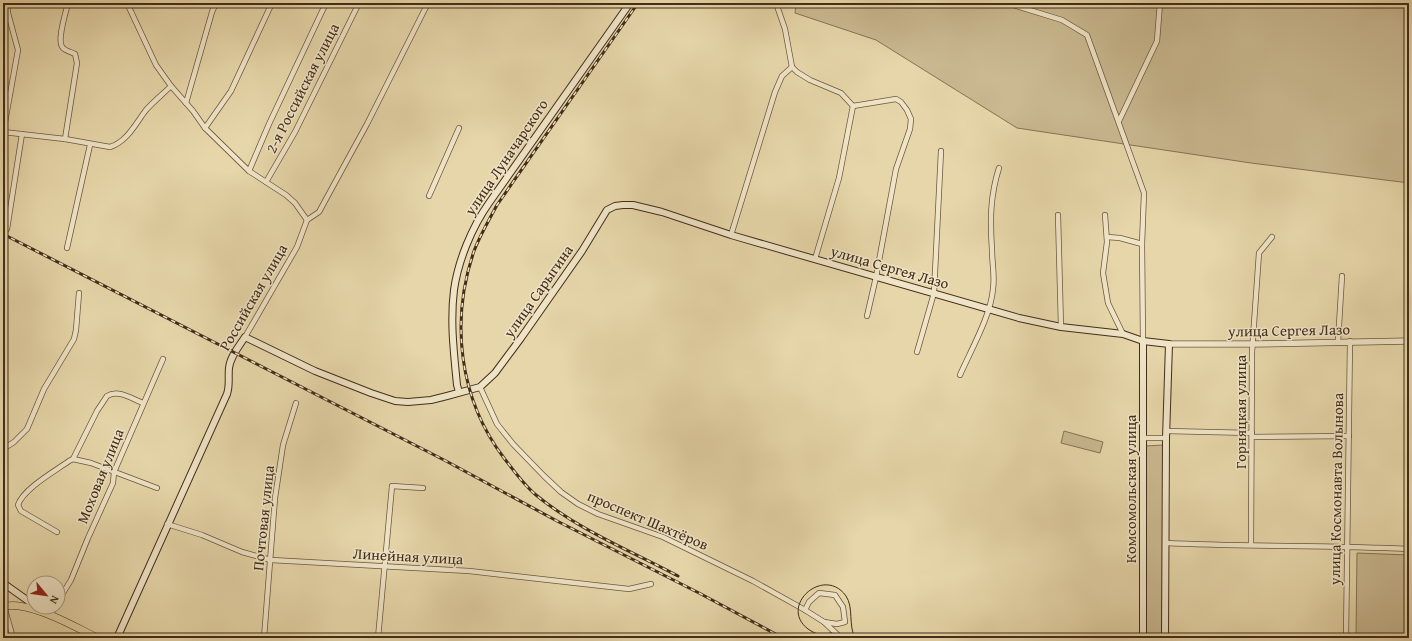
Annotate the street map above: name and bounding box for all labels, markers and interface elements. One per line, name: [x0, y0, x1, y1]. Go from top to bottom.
street label: 2-я Российская улица: [260, 19, 344, 157]
street label: улица Луначарского: [459, 94, 553, 220]
street label: Российская улица: [214, 239, 292, 354]
street label: улица Сарыгина: [498, 240, 578, 342]
street label: улица Сергея Лазо: [827, 240, 952, 294]
street label: улица Сергея Лазо: [1227, 318, 1351, 342]
street label: Горняцкая улица: [1230, 354, 1251, 469]
street label: улица Космонавта Волынова: [1324, 392, 1348, 586]
street label: Комсомольская улица: [1120, 414, 1141, 563]
street label: Моховая улица: [71, 425, 129, 527]
street label: Почтовая улица: [247, 463, 279, 572]
street label: проспект Шахтёров: [584, 485, 712, 555]
street label: Линейная улица: [352, 543, 464, 569]
north arrow: [26, 575, 66, 615]
text: N: [46, 593, 64, 608]

